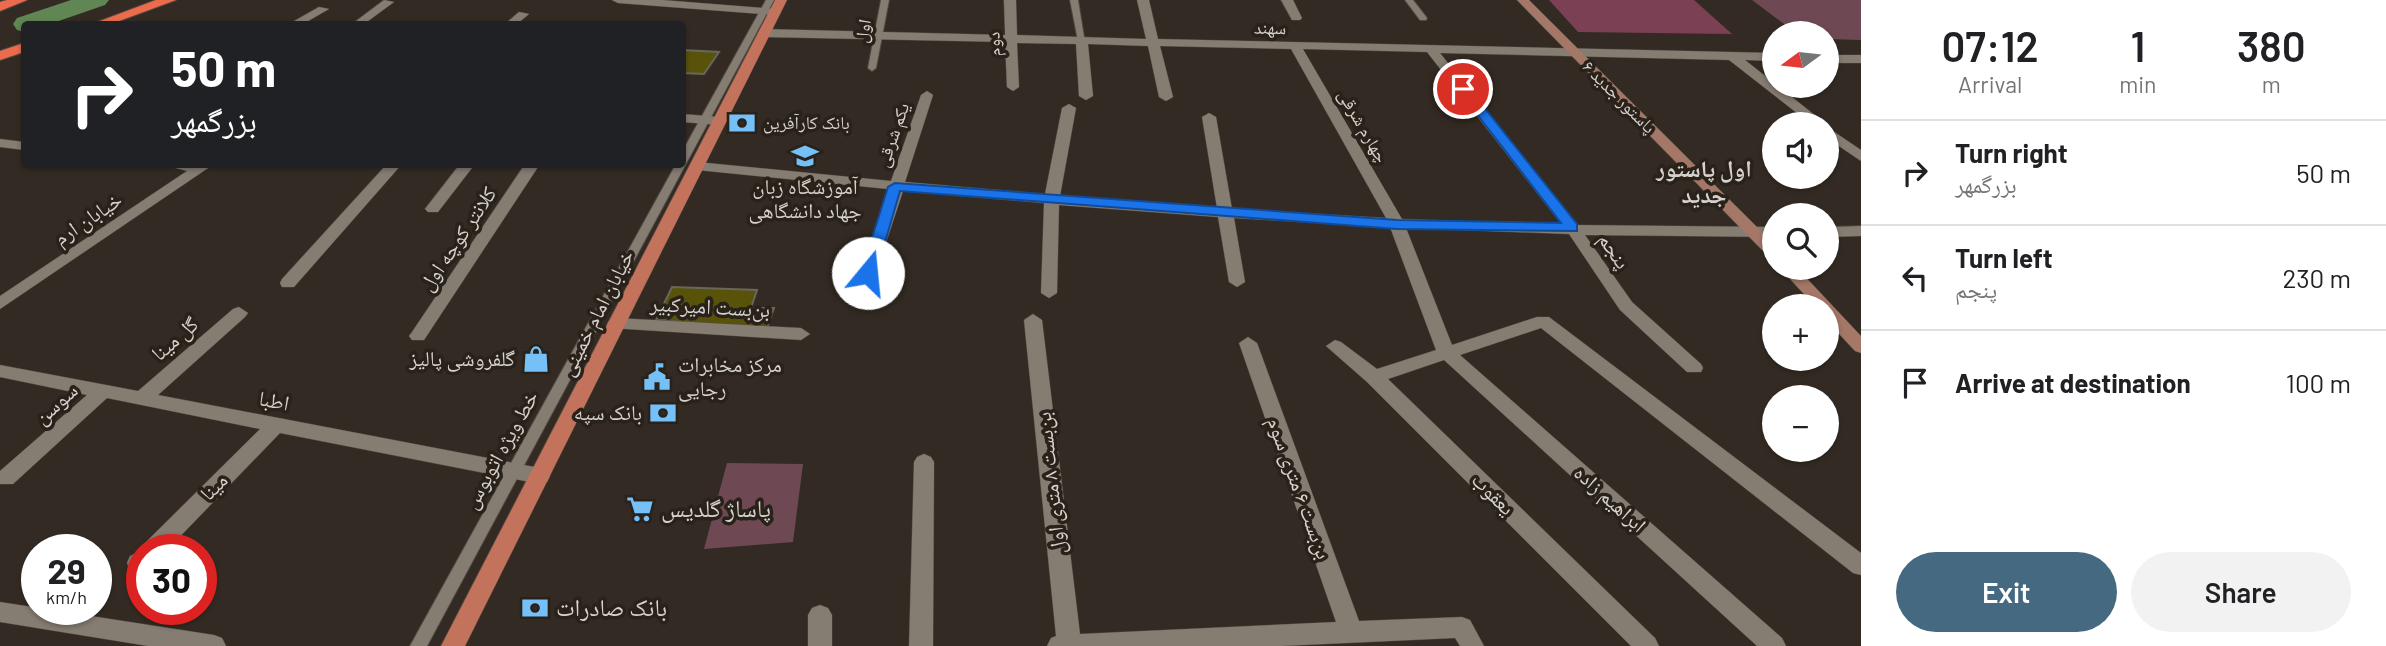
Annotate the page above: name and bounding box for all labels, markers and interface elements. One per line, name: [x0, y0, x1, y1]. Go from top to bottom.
street label: سهند: [1254, 16, 1286, 38]
street label: اول: [849, 17, 876, 45]
text: 07:12: [1941, 20, 2039, 70]
text: 1: [2130, 20, 2145, 70]
text: 380: [2237, 20, 2305, 70]
north arrow: [1762, 21, 1839, 98]
map controls: [1762, 21, 1839, 462]
street label: دوم: [982, 31, 1006, 57]
text: 50 m: [171, 38, 276, 97]
icon: right: [56, 49, 147, 140]
street label: پاستور جدید ۶: [1578, 55, 1661, 138]
pin: [1433, 59, 1493, 119]
icon: arrive: [1444, 70, 1482, 108]
text: Arrival: [1958, 70, 2022, 98]
text: min: [2119, 70, 2156, 98]
text: m: [2262, 70, 2281, 98]
street label: چهارم شرقی: [1332, 85, 1394, 167]
text: بزرگمهر: [171, 100, 257, 138]
street label: یکم شرقی: [871, 100, 915, 170]
bank icon: بانک کارآفرین: [727, 108, 757, 138]
place label: بانک کارآفرین: [763, 111, 850, 134]
button: sound: [1762, 112, 1839, 189]
text: Turn right: [1955, 137, 2068, 168]
school or university icon: آموزشگاه زبان جهاد دانشگاهی: [790, 141, 820, 171]
district label: اول پاستور جدید: [1655, 154, 1752, 209]
icon: right: [1896, 154, 1934, 192]
text: 50 m: [2296, 157, 2351, 188]
text: بزرگمهر: [1955, 170, 2017, 198]
place label: آموزشگاه زبان جهاد دانشگاهی: [748, 173, 862, 224]
street label: کلانتر کوچه اول: [413, 181, 502, 296]
street label: خیابان ارم: [48, 186, 128, 252]
button: search: [1762, 203, 1839, 280]
street label: پنجم: [1592, 227, 1636, 275]
position arrow: [831, 236, 905, 310]
text: Turn left: [1955, 242, 2053, 273]
street label: خیابان امام خمینی: [553, 245, 641, 381]
icon: left: [1896, 259, 1934, 297]
text: 230 m: [2282, 262, 2351, 293]
text: پنجم: [1955, 275, 1997, 303]
street label: بن‌بست امیرکبیر: [648, 290, 771, 323]
button: +: [1762, 294, 1839, 371]
street label: گل مینا: [145, 311, 204, 366]
shop icon: گلفروشی پالیز: [521, 344, 551, 374]
place label: گلفروشی پالیز: [408, 345, 515, 372]
place label: مرکز مخابرات رجایی: [678, 351, 782, 402]
public building icon: مرکز مخابرات رجایی: [642, 362, 672, 392]
icon: arrive: [1896, 364, 1934, 402]
text: Arrive at destination: [1955, 367, 2191, 398]
text: 100 m: [2286, 367, 2351, 398]
street label: سوسن: [28, 377, 83, 430]
street label: اطبا: [257, 384, 292, 415]
button: −: [1762, 385, 1839, 462]
street label: خط ویژه اتوبوس: [457, 386, 544, 514]
bank icon: بانک سپه: [648, 398, 678, 428]
place label: بانک سپه: [574, 399, 642, 425]
street label: بن‌بست ۸ متری اول: [1030, 411, 1071, 556]
street label: بن‌بست ۶ متری سوم: [1260, 413, 1338, 563]
street label: ابراهیم زاده: [1568, 459, 1652, 539]
street label: یعقوب: [1467, 466, 1521, 520]
street label: مینا: [194, 467, 232, 505]
place label: پاساژ گلدیس: [661, 493, 771, 523]
supermarket icon: پاساژ گلدیس: [625, 494, 655, 524]
speed limit sign: 30: [126, 534, 217, 625]
text: 29: [47, 549, 86, 591]
button: Exit: [1896, 552, 2117, 632]
button: Share: [2131, 552, 2351, 632]
text: km/h: [46, 586, 87, 608]
place label: بانک صادرات: [556, 592, 667, 622]
bank icon: بانک صادرات: [520, 593, 550, 623]

